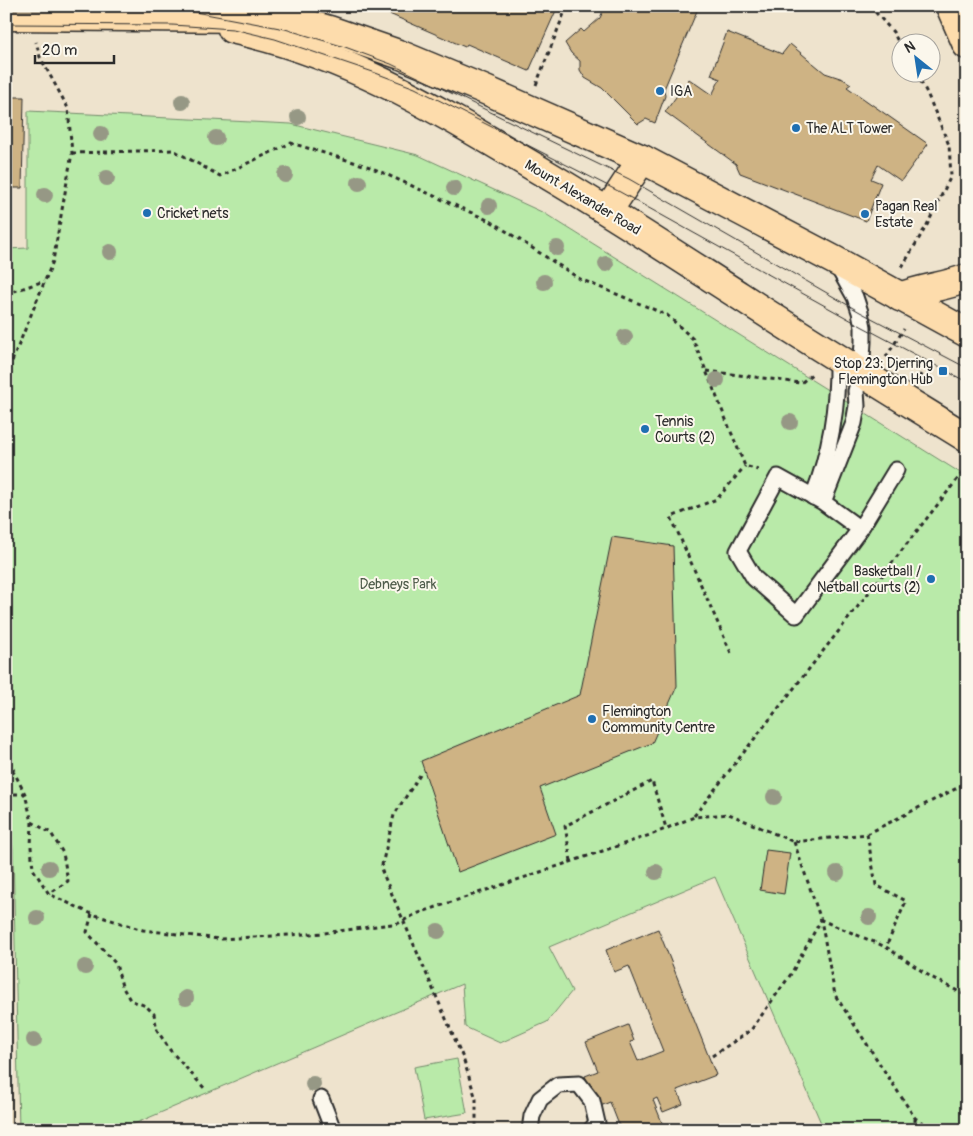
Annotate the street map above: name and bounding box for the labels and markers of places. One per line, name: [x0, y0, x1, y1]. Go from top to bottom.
place label: IGA: [670, 83, 692, 100]
marker: IGA: [654, 85, 666, 97]
place label: The ALT Tower: [806, 120, 893, 137]
marker: The ALT Tower: [790, 122, 802, 134]
place label: Pagan Real Estate: [875, 198, 938, 231]
place label: Cricket nets: [157, 205, 229, 222]
marker: Cricket nets: [141, 207, 153, 219]
marker: Pagan Real Estate: [859, 208, 871, 220]
place label: Stop 23: Djerring Flemington Hub: [834, 355, 933, 388]
marker: Stop 23: Djerring Flemington Hub: [937, 365, 949, 377]
place label: Tennis Courts (2): [655, 413, 715, 446]
marker: Tennis Courts (2): [639, 423, 651, 435]
place label: Basketball / Netball courts (2): [817, 563, 921, 596]
marker: Basketball / Netball courts (2): [925, 573, 937, 585]
place label: Flemington Community Centre: [602, 703, 715, 736]
marker: Flemington Community Centre: [586, 713, 598, 725]

